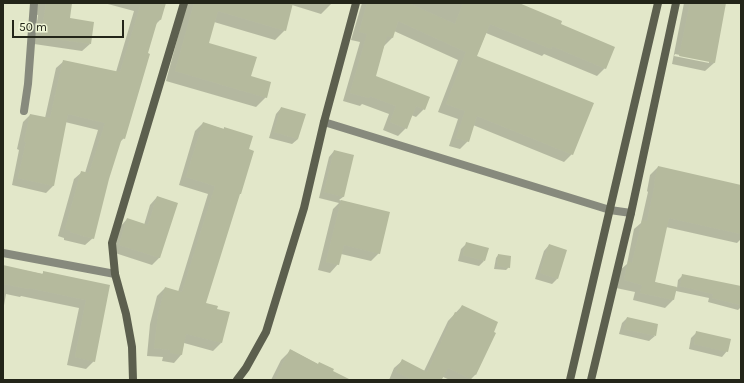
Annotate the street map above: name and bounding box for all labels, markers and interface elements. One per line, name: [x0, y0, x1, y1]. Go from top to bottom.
scale bar: [14, 12, 126, 38]
text: 50 m: [19, 20, 47, 34]

